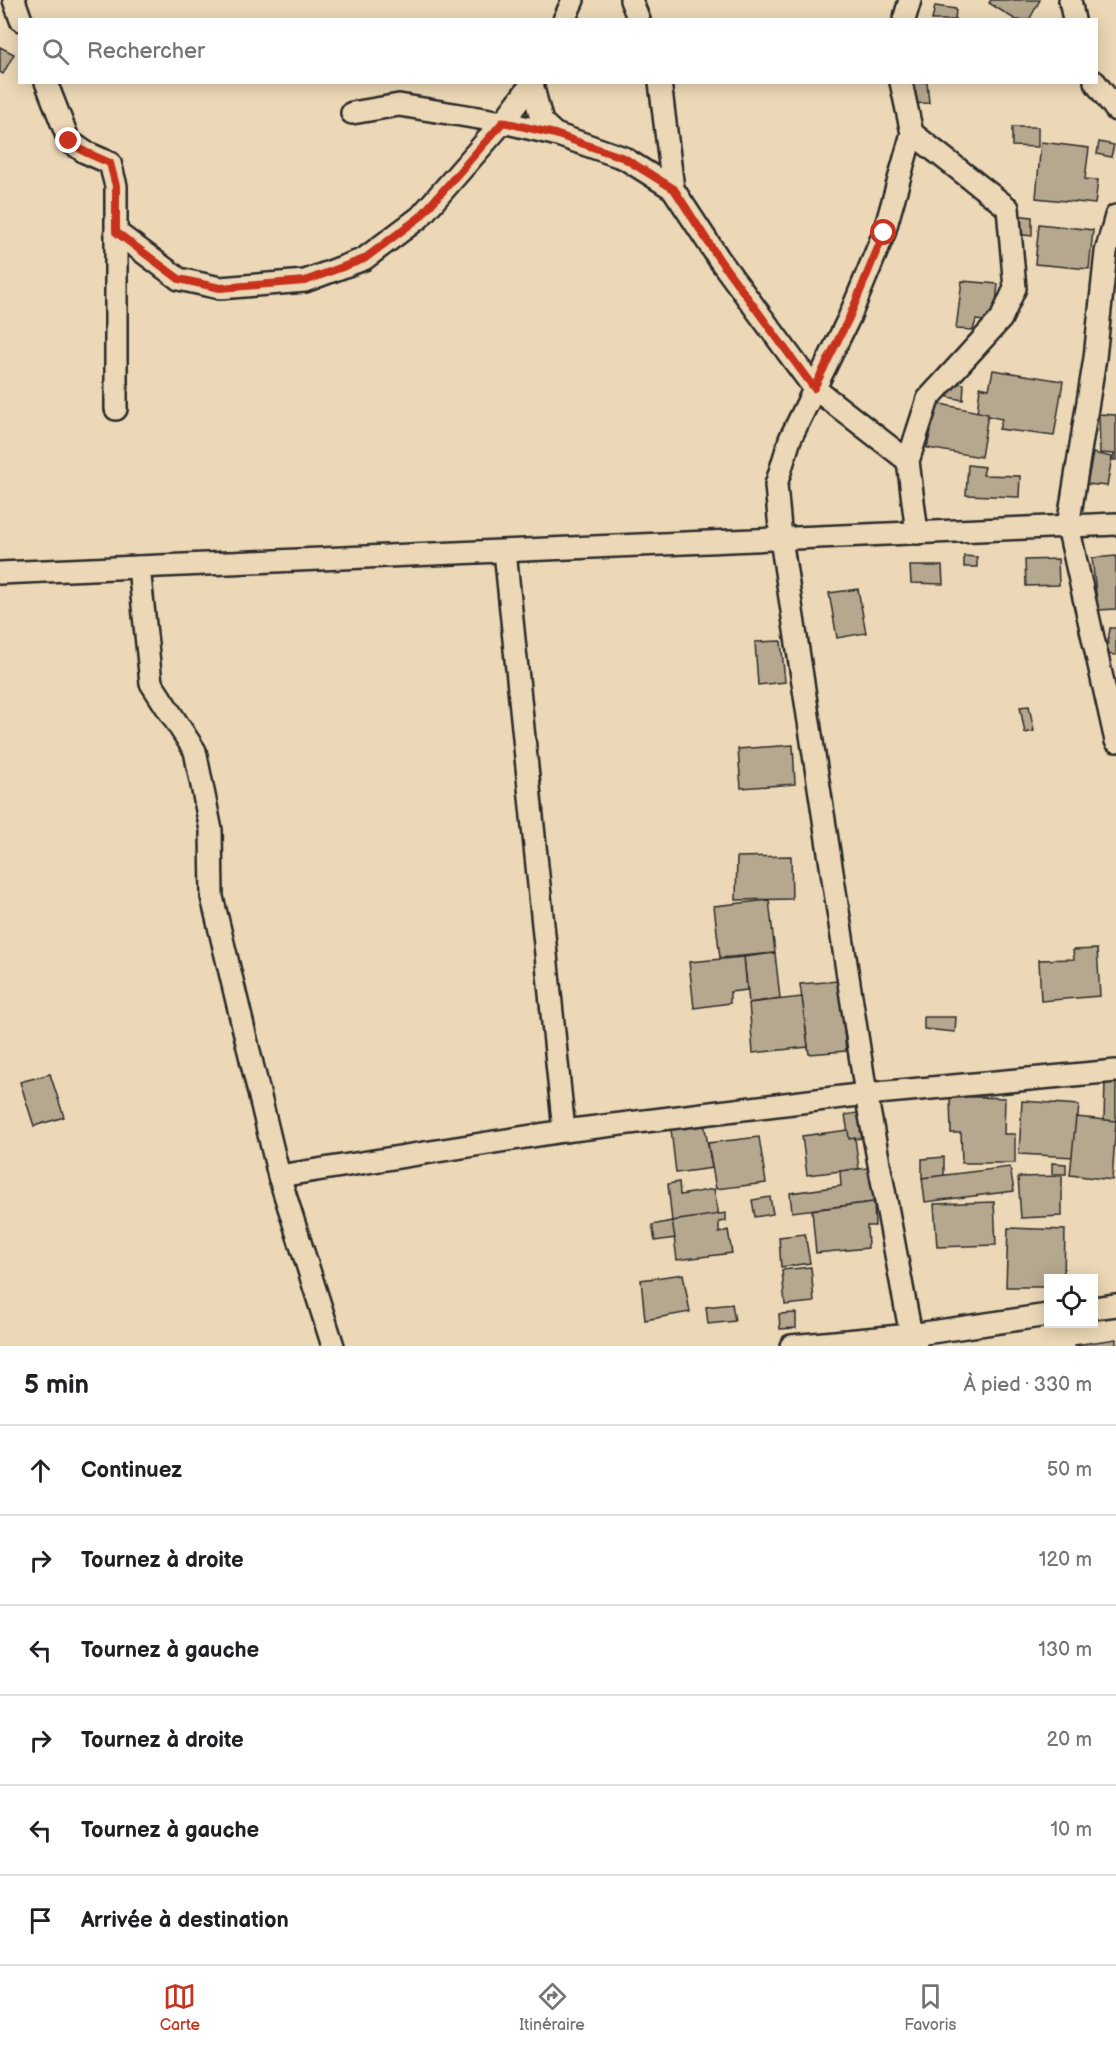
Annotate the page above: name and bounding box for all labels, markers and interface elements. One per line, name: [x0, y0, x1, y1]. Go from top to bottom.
search box: [18, 18, 1098, 84]
icon: search: [39, 35, 72, 68]
text: Rechercher: [87, 38, 205, 65]
route end: [55, 127, 81, 153]
route start: [870, 219, 896, 245]
map controls: [1044, 1274, 1098, 1328]
button: locate: [1044, 1274, 1098, 1328]
text: 5 min: [24, 1370, 89, 1401]
text: À pied · 330 m: [963, 1373, 1092, 1397]
icon: ahead: [24, 1454, 57, 1487]
text: Continuez: [81, 1457, 182, 1484]
text: 50 m: [1047, 1458, 1092, 1482]
icon: right: [24, 1544, 57, 1577]
text: Tournez à droite: [81, 1547, 244, 1574]
text: 120 m: [1039, 1548, 1092, 1572]
icon: left: [24, 1634, 57, 1667]
text: Tournez à gauche: [81, 1637, 259, 1664]
text: 130 m: [1038, 1638, 1092, 1662]
icon: right: [24, 1724, 57, 1757]
text: Tournez à droite: [81, 1727, 244, 1754]
text: 20 m: [1047, 1728, 1092, 1752]
icon: left: [24, 1814, 57, 1847]
text: Tournez à gauche: [81, 1817, 259, 1844]
text: 10 m: [1051, 1818, 1092, 1842]
icon: arrive: [24, 1904, 57, 1937]
text: Arrivée à destination: [81, 1907, 289, 1934]
tab: Carte: [160, 1980, 200, 2035]
tab: Itinéraire: [519, 1980, 585, 2035]
tab: Favoris: [904, 1980, 956, 2035]

